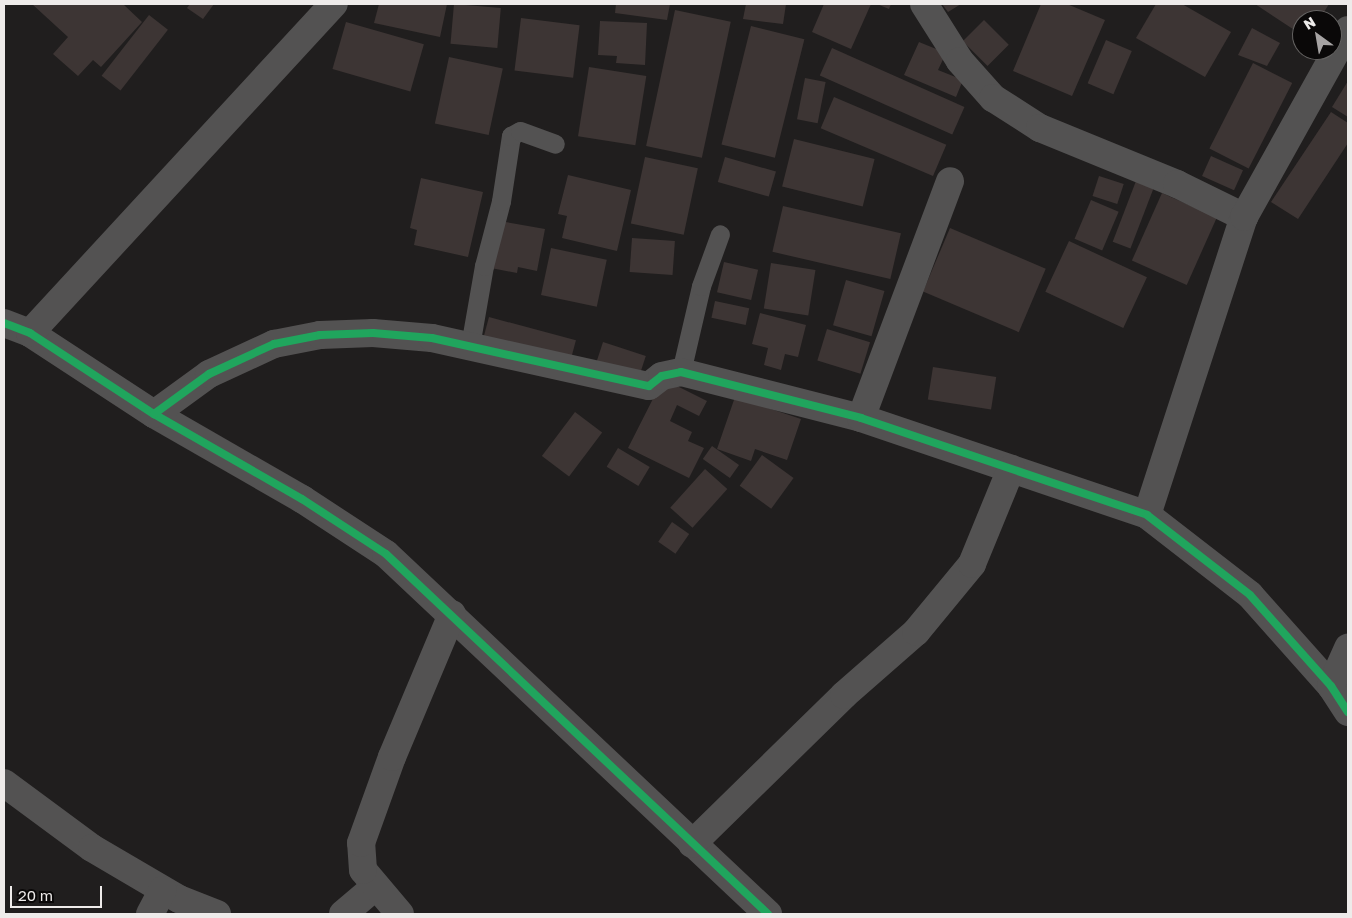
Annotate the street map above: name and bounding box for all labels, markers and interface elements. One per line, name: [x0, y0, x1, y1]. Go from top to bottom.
north arrow: [1292, 10, 1342, 60]
text: N: [1300, 13, 1318, 33]
scale bar: [12, 876, 105, 908]
text: 20 m: [18, 886, 53, 904]

